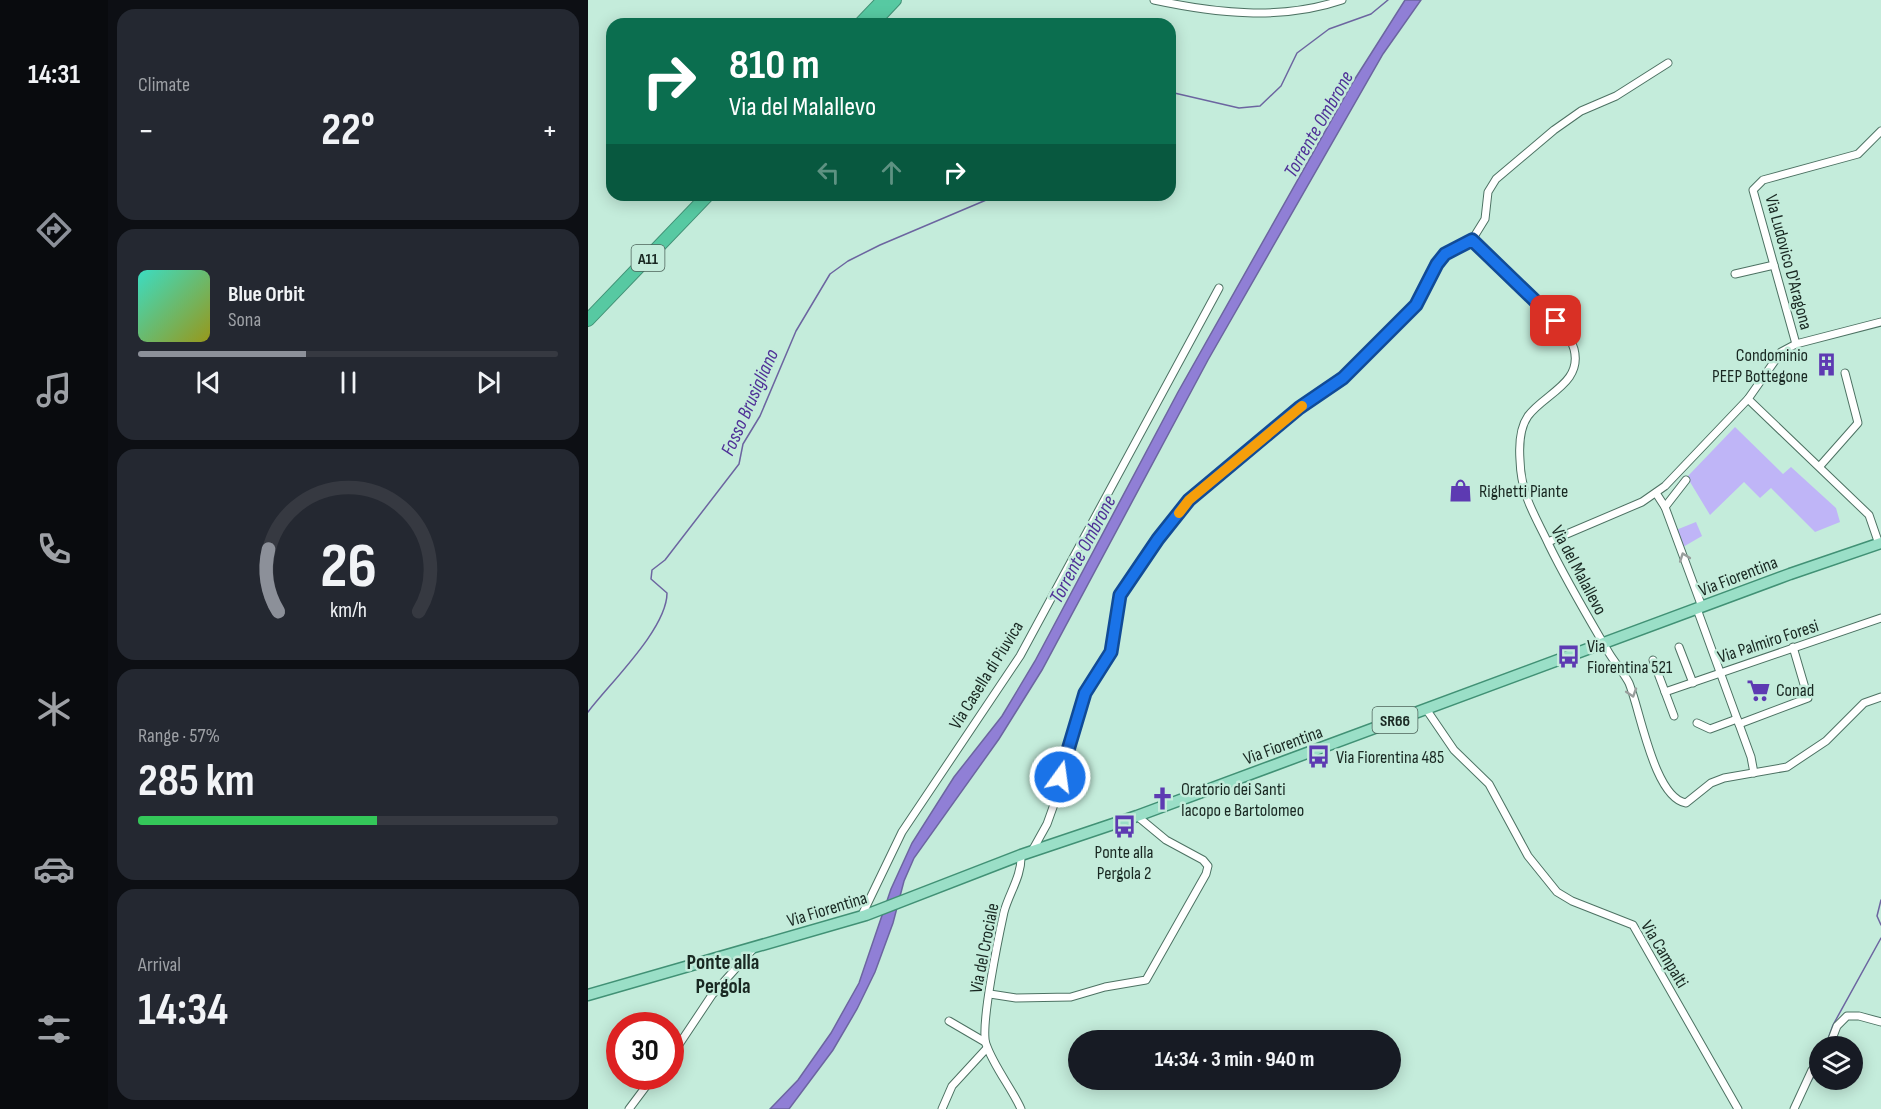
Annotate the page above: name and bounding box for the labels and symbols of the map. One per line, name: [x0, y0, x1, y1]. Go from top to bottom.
water label: Torrente Ombrone: [1279, 67, 1359, 182]
street label: Via Ludovico D'Aragona: [1760, 192, 1817, 332]
road number: A11: [632, 245, 664, 271]
pin: [1530, 295, 1581, 346]
water label: Fosso Brusigliano: [716, 345, 784, 459]
place label: Condominio PEEP Bottegone: [1712, 345, 1808, 387]
building icon: Condominio PEEP Bottegone: [1813, 352, 1839, 378]
shop icon: Righetti Piante: [1448, 478, 1474, 504]
place label: Righetti Piante: [1479, 481, 1568, 502]
water label: Torrente Ombrone: [1044, 491, 1121, 608]
street label: Via del Malallevo: [1546, 522, 1611, 619]
one-way arrow: [1678, 552, 1691, 563]
street label: Via Fiorentina: [1696, 552, 1781, 601]
street label: Via Palmiro Foresi: [1715, 615, 1821, 668]
street label: Via Casella di Piuvica: [945, 617, 1028, 733]
place label: Via Fiorentina 521: [1587, 636, 1673, 678]
bus stop icon: Via Fiorentina 521: [1556, 643, 1582, 669]
supermarket icon: Conad: [1745, 677, 1771, 703]
place label: Conad: [1776, 680, 1814, 701]
one-way arrow: [1625, 687, 1637, 698]
road number: SR66: [1372, 707, 1418, 733]
street label: Via Fiorentina: [1241, 721, 1326, 769]
bus stop icon: Via Fiorentina 485: [1305, 744, 1331, 770]
position arrow: [1028, 745, 1092, 809]
place label: Via Fiorentina 485: [1336, 747, 1444, 768]
place label: Oratorio dei Santi Iacopo e Bartolomeo: [1181, 779, 1304, 821]
church icon: Oratorio dei Santi Iacopo e Bartolomeo: [1150, 786, 1176, 812]
bus stop icon: Ponte alla Pergola 2: [1111, 813, 1137, 839]
place label: Ponte alla Pergola 2: [1095, 842, 1154, 884]
street label: Via Fiorentina: [785, 887, 870, 932]
street label: Via del Crociale: [965, 901, 1004, 995]
street label: Via Campalti: [1636, 917, 1693, 992]
district label: Ponte alla Pergola: [687, 950, 759, 999]
speed limit sign: 30: [606, 1012, 684, 1090]

